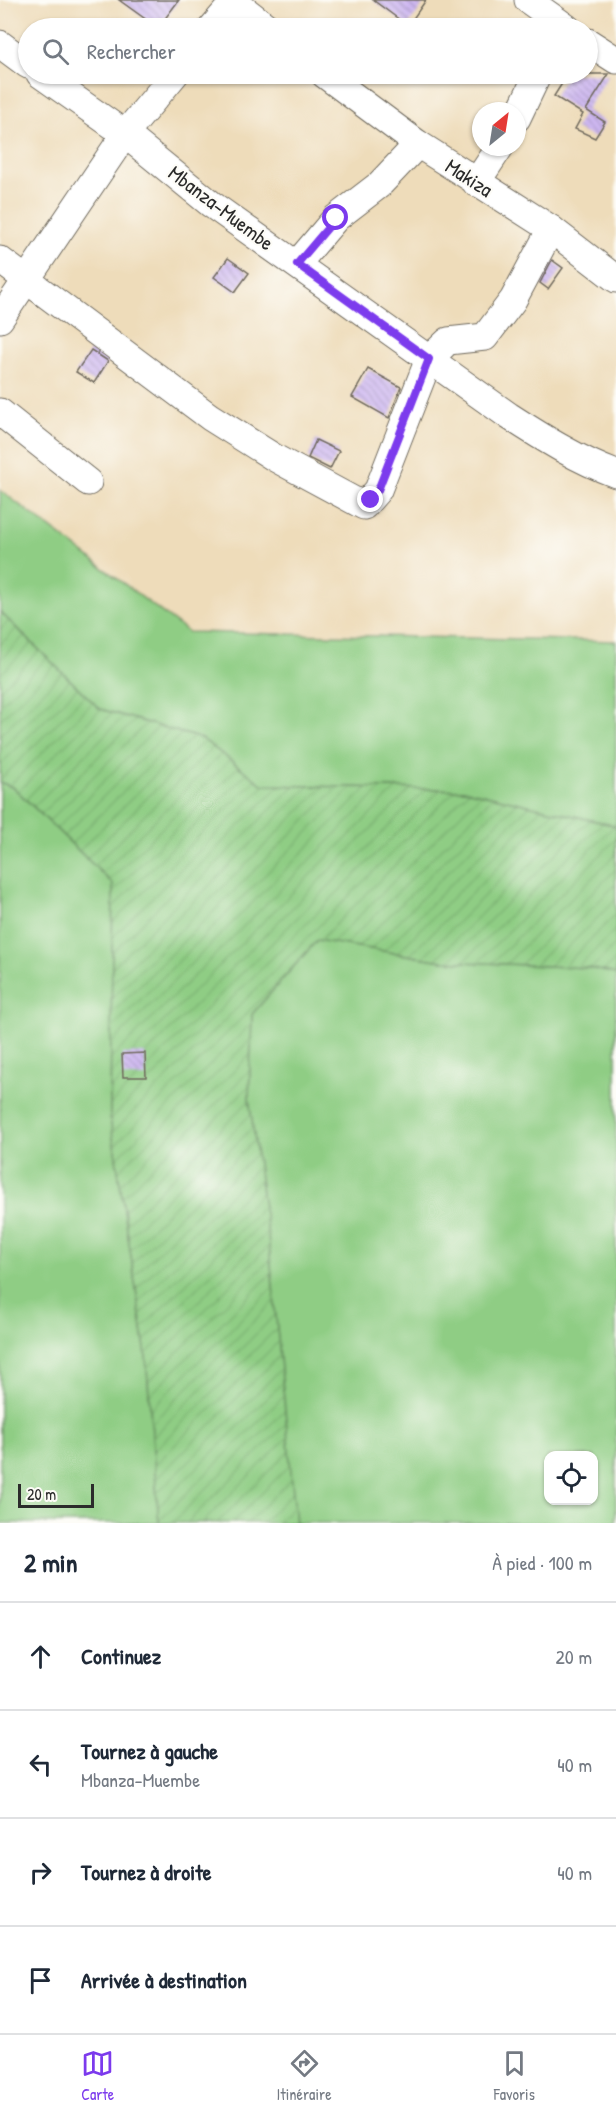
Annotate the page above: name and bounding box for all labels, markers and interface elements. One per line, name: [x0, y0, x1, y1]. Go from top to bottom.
search box: [18, 18, 598, 84]
icon: search: [39, 35, 72, 68]
text: Rechercher: [87, 36, 176, 66]
north arrow: [472, 102, 526, 156]
street label: Makiza: [440, 151, 499, 204]
street label: Mbanza-Muembe: [163, 158, 280, 257]
route start: [322, 204, 348, 230]
route end: [357, 486, 383, 512]
map controls: [544, 1451, 598, 1505]
button: locate: [544, 1451, 598, 1505]
scale bar: [18, 1481, 94, 1508]
text: 20 m: [27, 1483, 56, 1505]
text: 2 min: [24, 1545, 77, 1580]
text: À pied · 100 m: [492, 1549, 592, 1576]
icon: ahead: [24, 1640, 57, 1673]
text: Continuez: [81, 1641, 161, 1671]
text: 20 m: [555, 1643, 592, 1670]
text: Tournez à gauche: [81, 1736, 218, 1766]
icon: left: [24, 1748, 57, 1781]
text: 40 m: [557, 1751, 592, 1778]
text: Mbanza-Muembe: [81, 1766, 200, 1793]
icon: right: [24, 1856, 57, 1889]
text: Tournez à droite: [81, 1857, 211, 1887]
text: 40 m: [557, 1859, 592, 1886]
icon: arrive: [24, 1964, 57, 1997]
text: Arrivée à destination: [81, 1965, 247, 1995]
tab: Carte: [81, 2047, 114, 2105]
tab: Itinéraire: [277, 2047, 332, 2105]
tab: Favoris: [494, 2047, 535, 2105]

